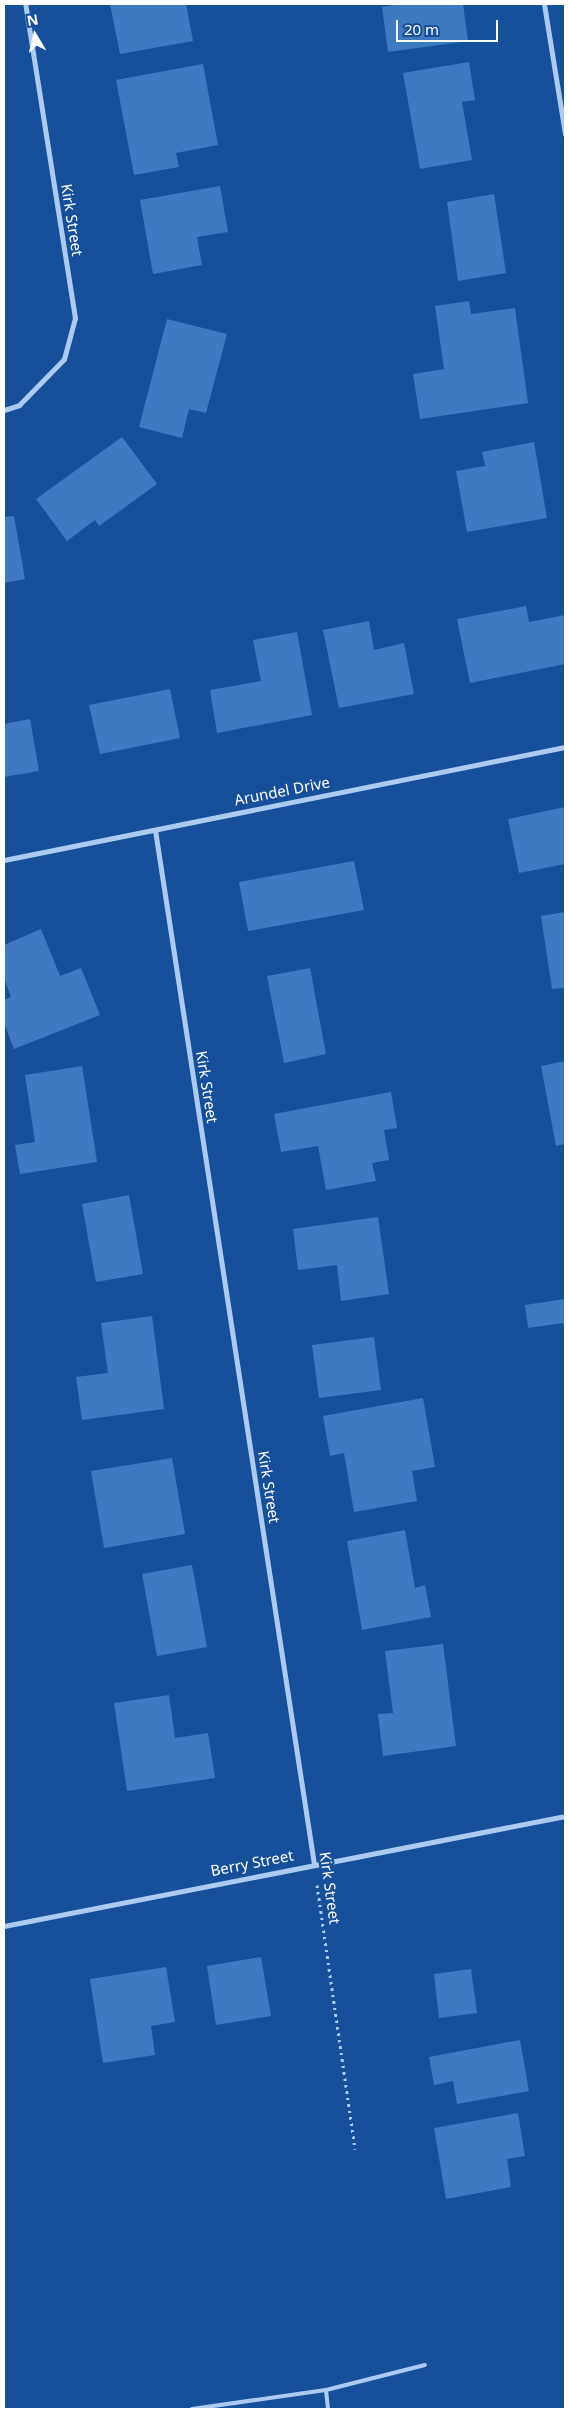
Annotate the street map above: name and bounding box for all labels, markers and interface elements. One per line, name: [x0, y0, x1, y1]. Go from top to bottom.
text: N: [25, 9, 40, 30]
north arrow: [10, 10, 60, 60]
scale bar: [399, 10, 502, 42]
text: 20 m: [404, 19, 439, 39]
street label: Kirk Street: [57, 182, 87, 258]
street label: Arundel Drive: [233, 773, 331, 809]
street label: Kirk Street: [192, 1049, 222, 1125]
street label: Kirk Street: [254, 1449, 284, 1525]
street label: Berry Street: [209, 1846, 295, 1880]
street label: Kirk Street: [316, 1851, 344, 1925]

